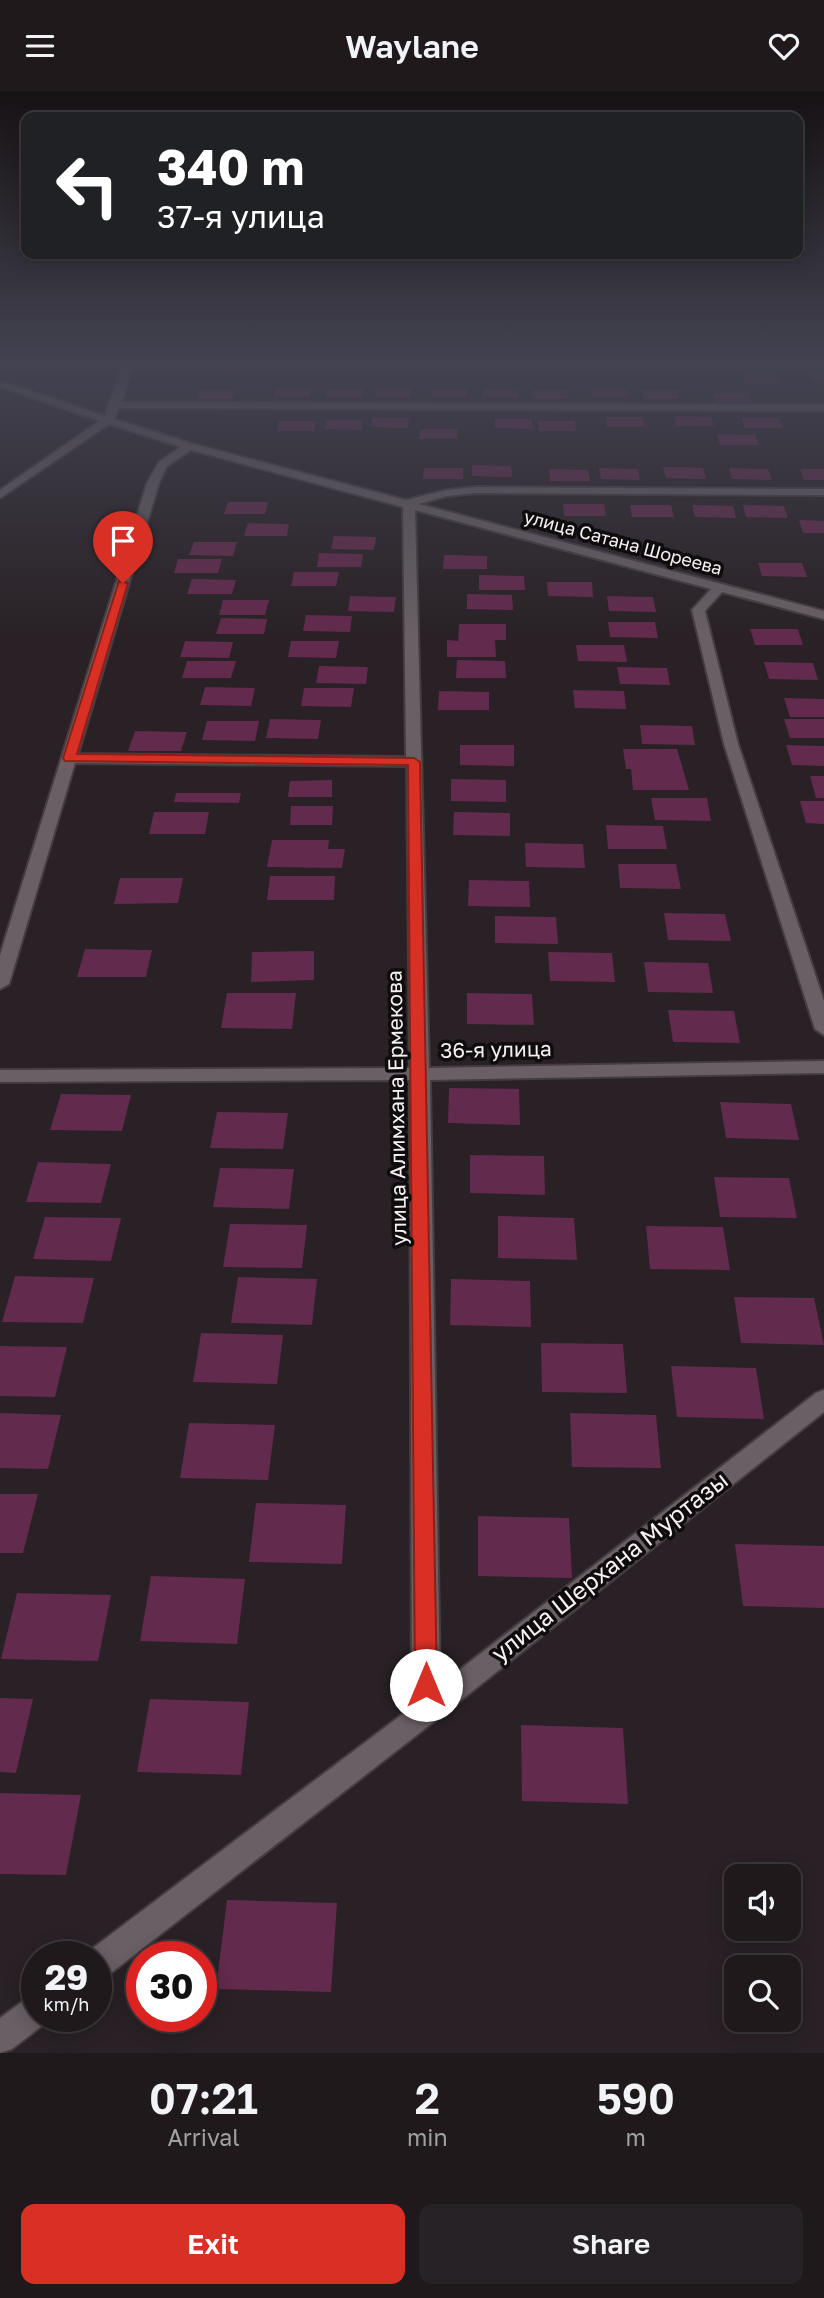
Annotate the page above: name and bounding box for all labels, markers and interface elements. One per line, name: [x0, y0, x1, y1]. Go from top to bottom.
icon: menu: [21, 27, 59, 65]
text: Waylane: [345, 27, 479, 65]
icon: heart: [765, 27, 803, 65]
text: 340 m: [157, 137, 305, 196]
icon: left: [42, 140, 133, 231]
text: 37-я улица: [157, 197, 325, 235]
street label: улица Сатана Шореева: [522, 505, 725, 579]
pin: [93, 511, 153, 583]
icon: arrive: [104, 522, 142, 560]
street label: улица Алимхана Ермекова: [381, 970, 411, 1246]
street label: 36-я улица: [440, 1035, 552, 1063]
street label: улица Шерхана Муртазы: [485, 1464, 733, 1667]
position arrow: [389, 1648, 463, 1722]
map controls: [724, 1864, 801, 2032]
button: sound: [724, 1864, 801, 1941]
speed limit sign: 30: [126, 1941, 217, 2032]
button: search: [724, 1955, 801, 2032]
text: 29: [45, 1956, 88, 1998]
text: km/h: [44, 1993, 89, 2015]
text: 07:21: [149, 2073, 258, 2123]
text: 2: [415, 2073, 440, 2123]
text: 590: [597, 2073, 675, 2123]
text: Arrival: [167, 2123, 240, 2151]
text: min: [407, 2123, 448, 2151]
text: m: [626, 2123, 646, 2151]
button: Exit: [21, 2204, 405, 2284]
button: Share: [419, 2204, 803, 2284]

